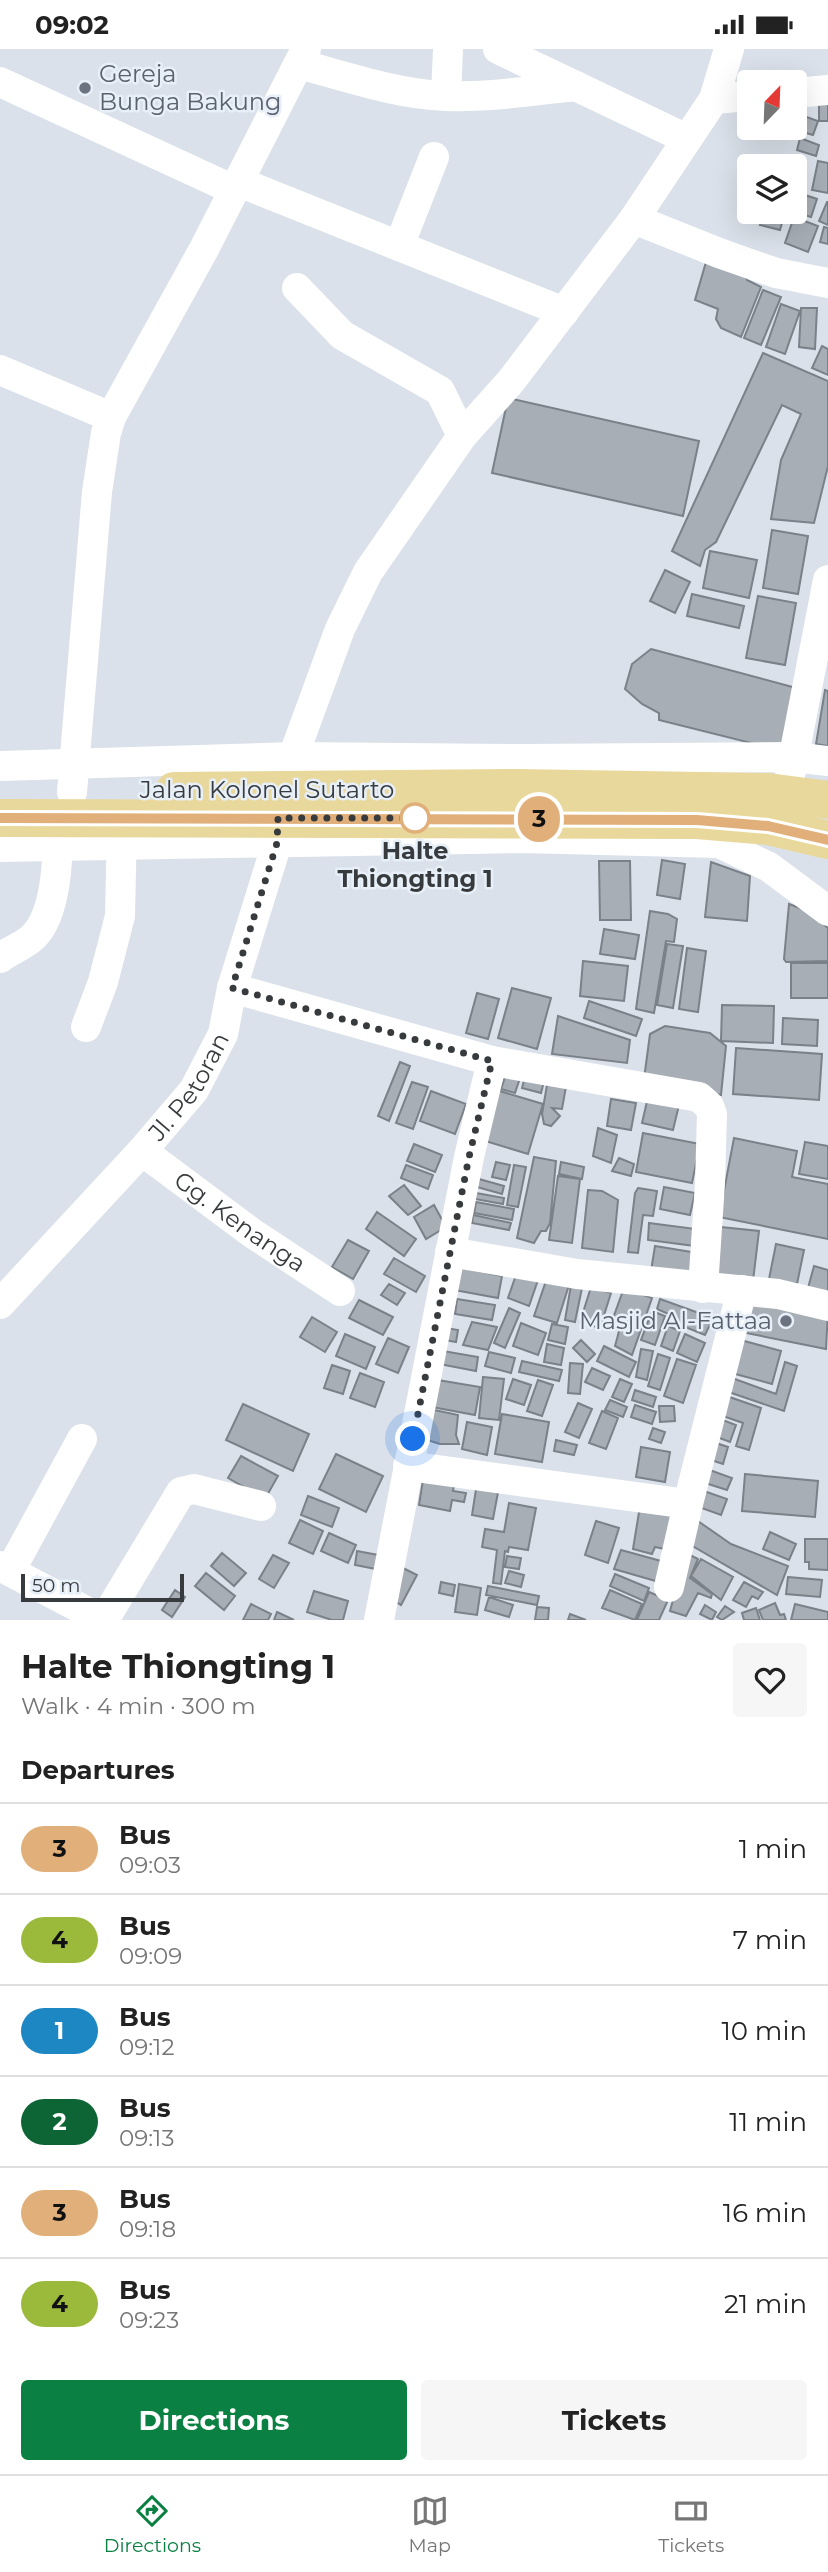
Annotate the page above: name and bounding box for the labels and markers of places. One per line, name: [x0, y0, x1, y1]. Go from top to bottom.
place label: Gereja Bunga Bakung: [99, 59, 282, 116]
marker: Gereja Bunga Bakung: [77, 80, 93, 96]
marker: Halte Thiongting 1: [400, 803, 430, 833]
place label: Halte Thiongting 1: [337, 836, 493, 893]
place label: Masjid Al-Fattaa: [579, 1306, 772, 1335]
marker: Masjid Al-Fattaa: [778, 1313, 794, 1329]

